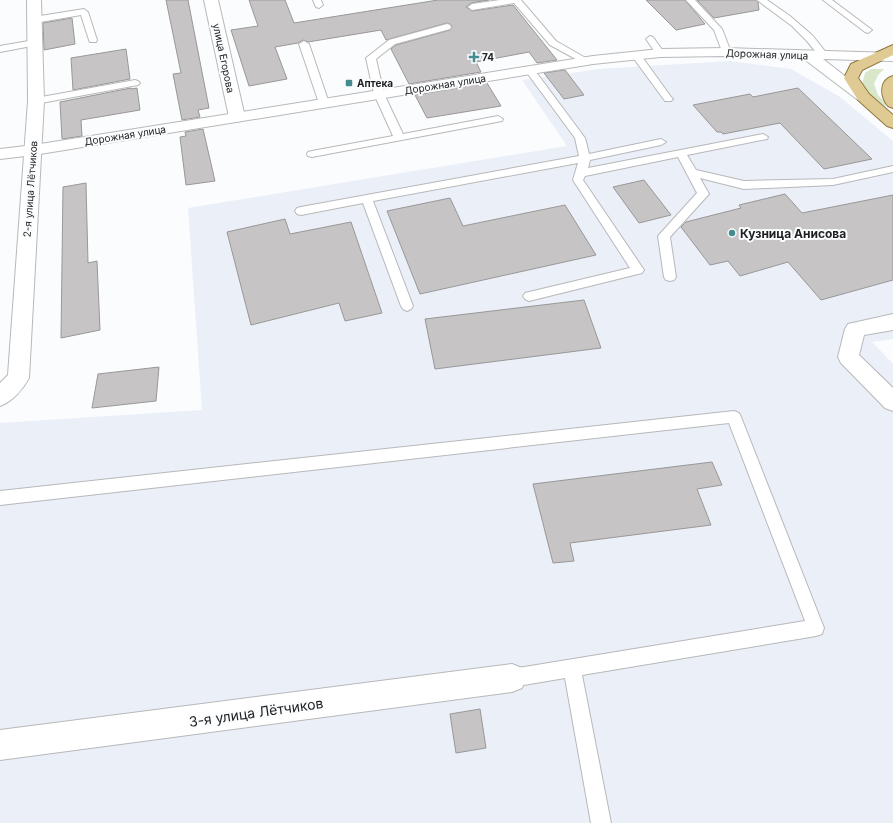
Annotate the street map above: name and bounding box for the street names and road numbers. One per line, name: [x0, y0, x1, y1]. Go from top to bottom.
street label: улица Егорова: [211, 22, 237, 94]
street label: Дорожная улица: [726, 47, 808, 61]
street label: Дорожная улица: [403, 72, 487, 96]
street label: Дорожная улица: [83, 123, 167, 147]
street label: 2-я улица Лётчиков: [21, 140, 39, 238]
street label: 3-я улица Лётчиков: [188, 694, 324, 730]

